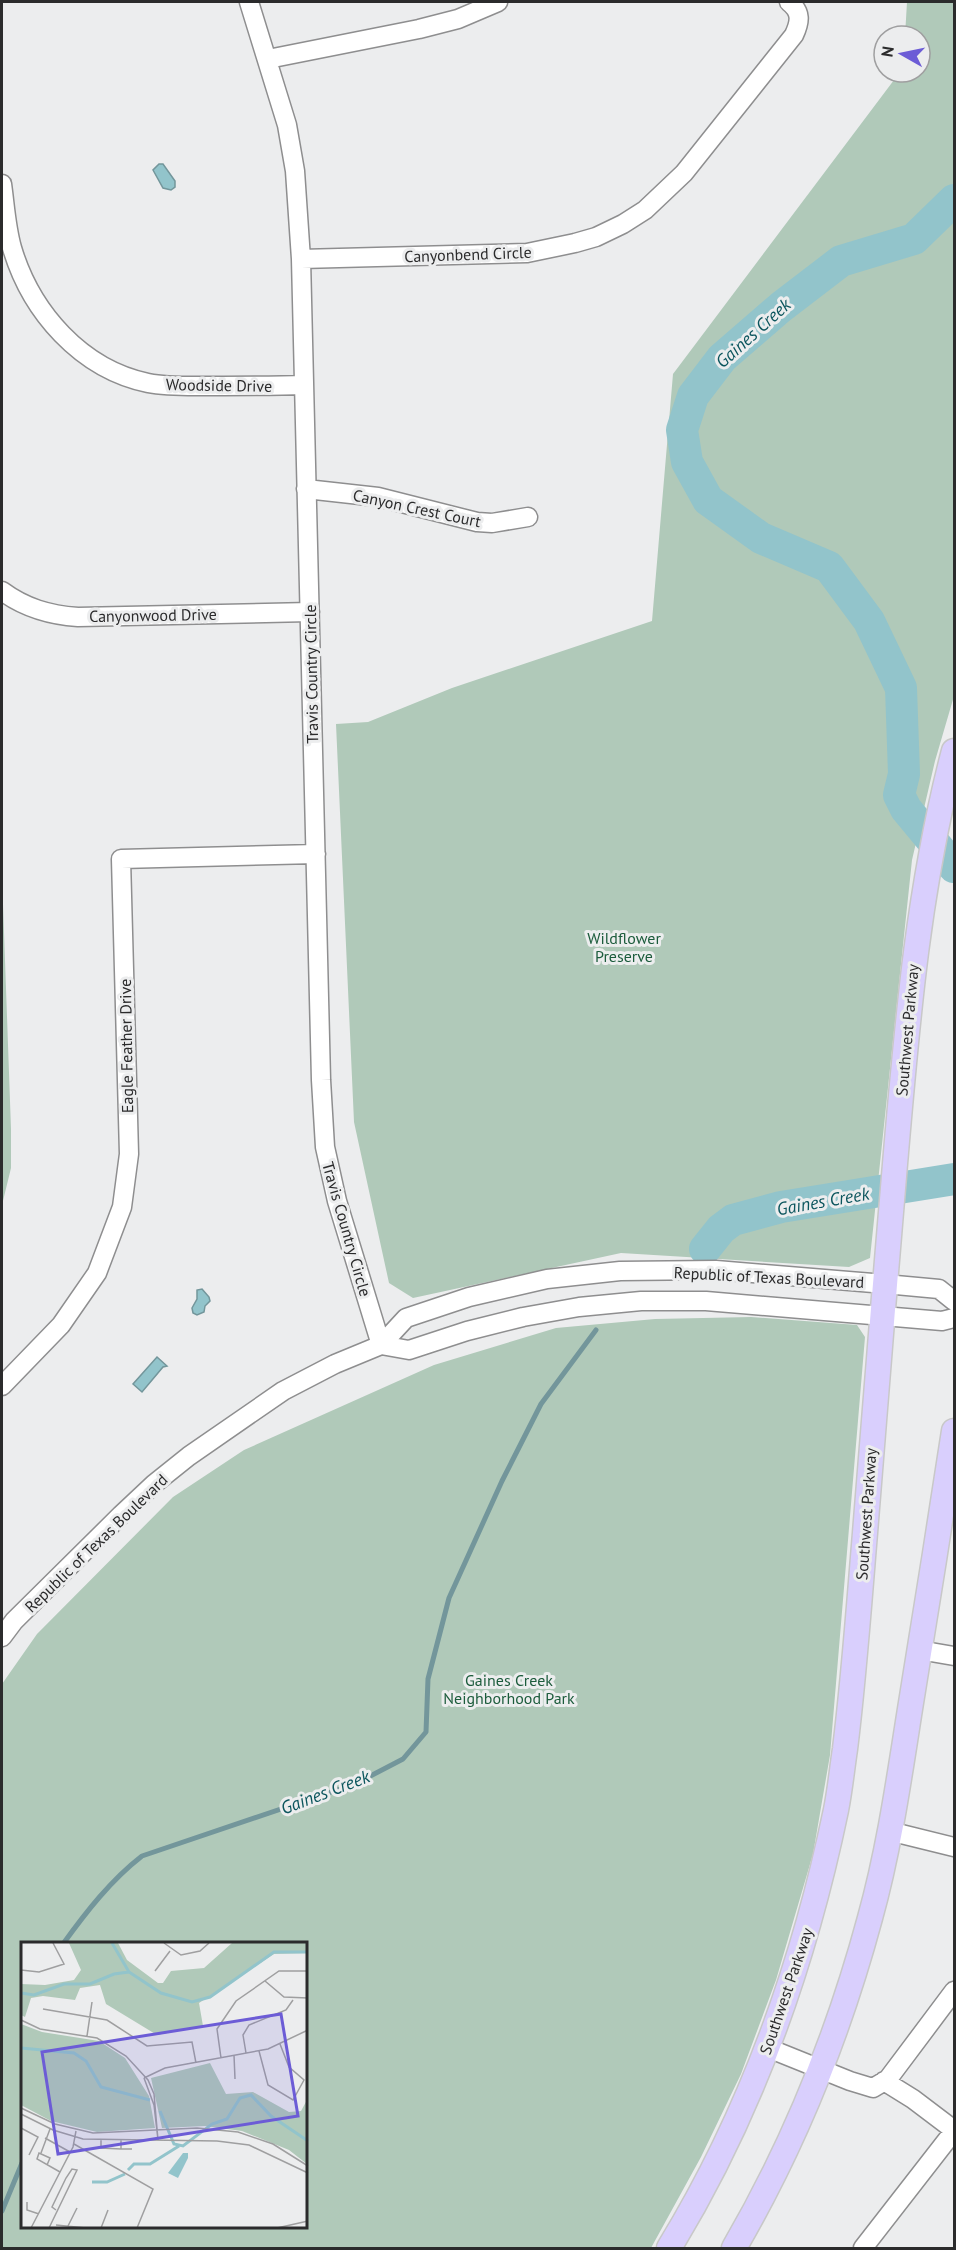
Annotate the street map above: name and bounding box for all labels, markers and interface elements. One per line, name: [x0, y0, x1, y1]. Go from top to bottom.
north arrow: [872, 24, 932, 84]
text: N: [876, 45, 898, 58]
street label: Canyonbend Circle: [404, 242, 532, 266]
water label: Gaines Creek: [711, 293, 796, 373]
street label: Woodside Drive: [166, 374, 272, 396]
street label: Canyon Crest Court: [351, 485, 483, 531]
street label: Canyonwood Drive: [89, 604, 217, 626]
street label: Travis Country Circle: [300, 604, 322, 744]
park label: Wildflower Preserve: [587, 928, 661, 966]
street label: Southwest Parkway: [891, 963, 923, 1097]
street label: Eagle Feather Drive: [115, 979, 137, 1113]
street label: Travis Country Circle: [318, 1159, 376, 1299]
water label: Gaines Creek: [775, 1181, 872, 1220]
street label: Republic of Texas Boulevard: [673, 1262, 865, 1292]
street label: Southwest Parkway: [851, 1447, 881, 1581]
street label: Republic of Texas Boulevard: [21, 1470, 171, 1616]
park label: Gaines Creek Neighborhood Park: [443, 1670, 575, 1708]
water label: Gaines Creek: [277, 1764, 374, 1819]
street label: Southwest Parkway: [755, 1925, 817, 2057]
inset map: [21, 1942, 308, 2229]

